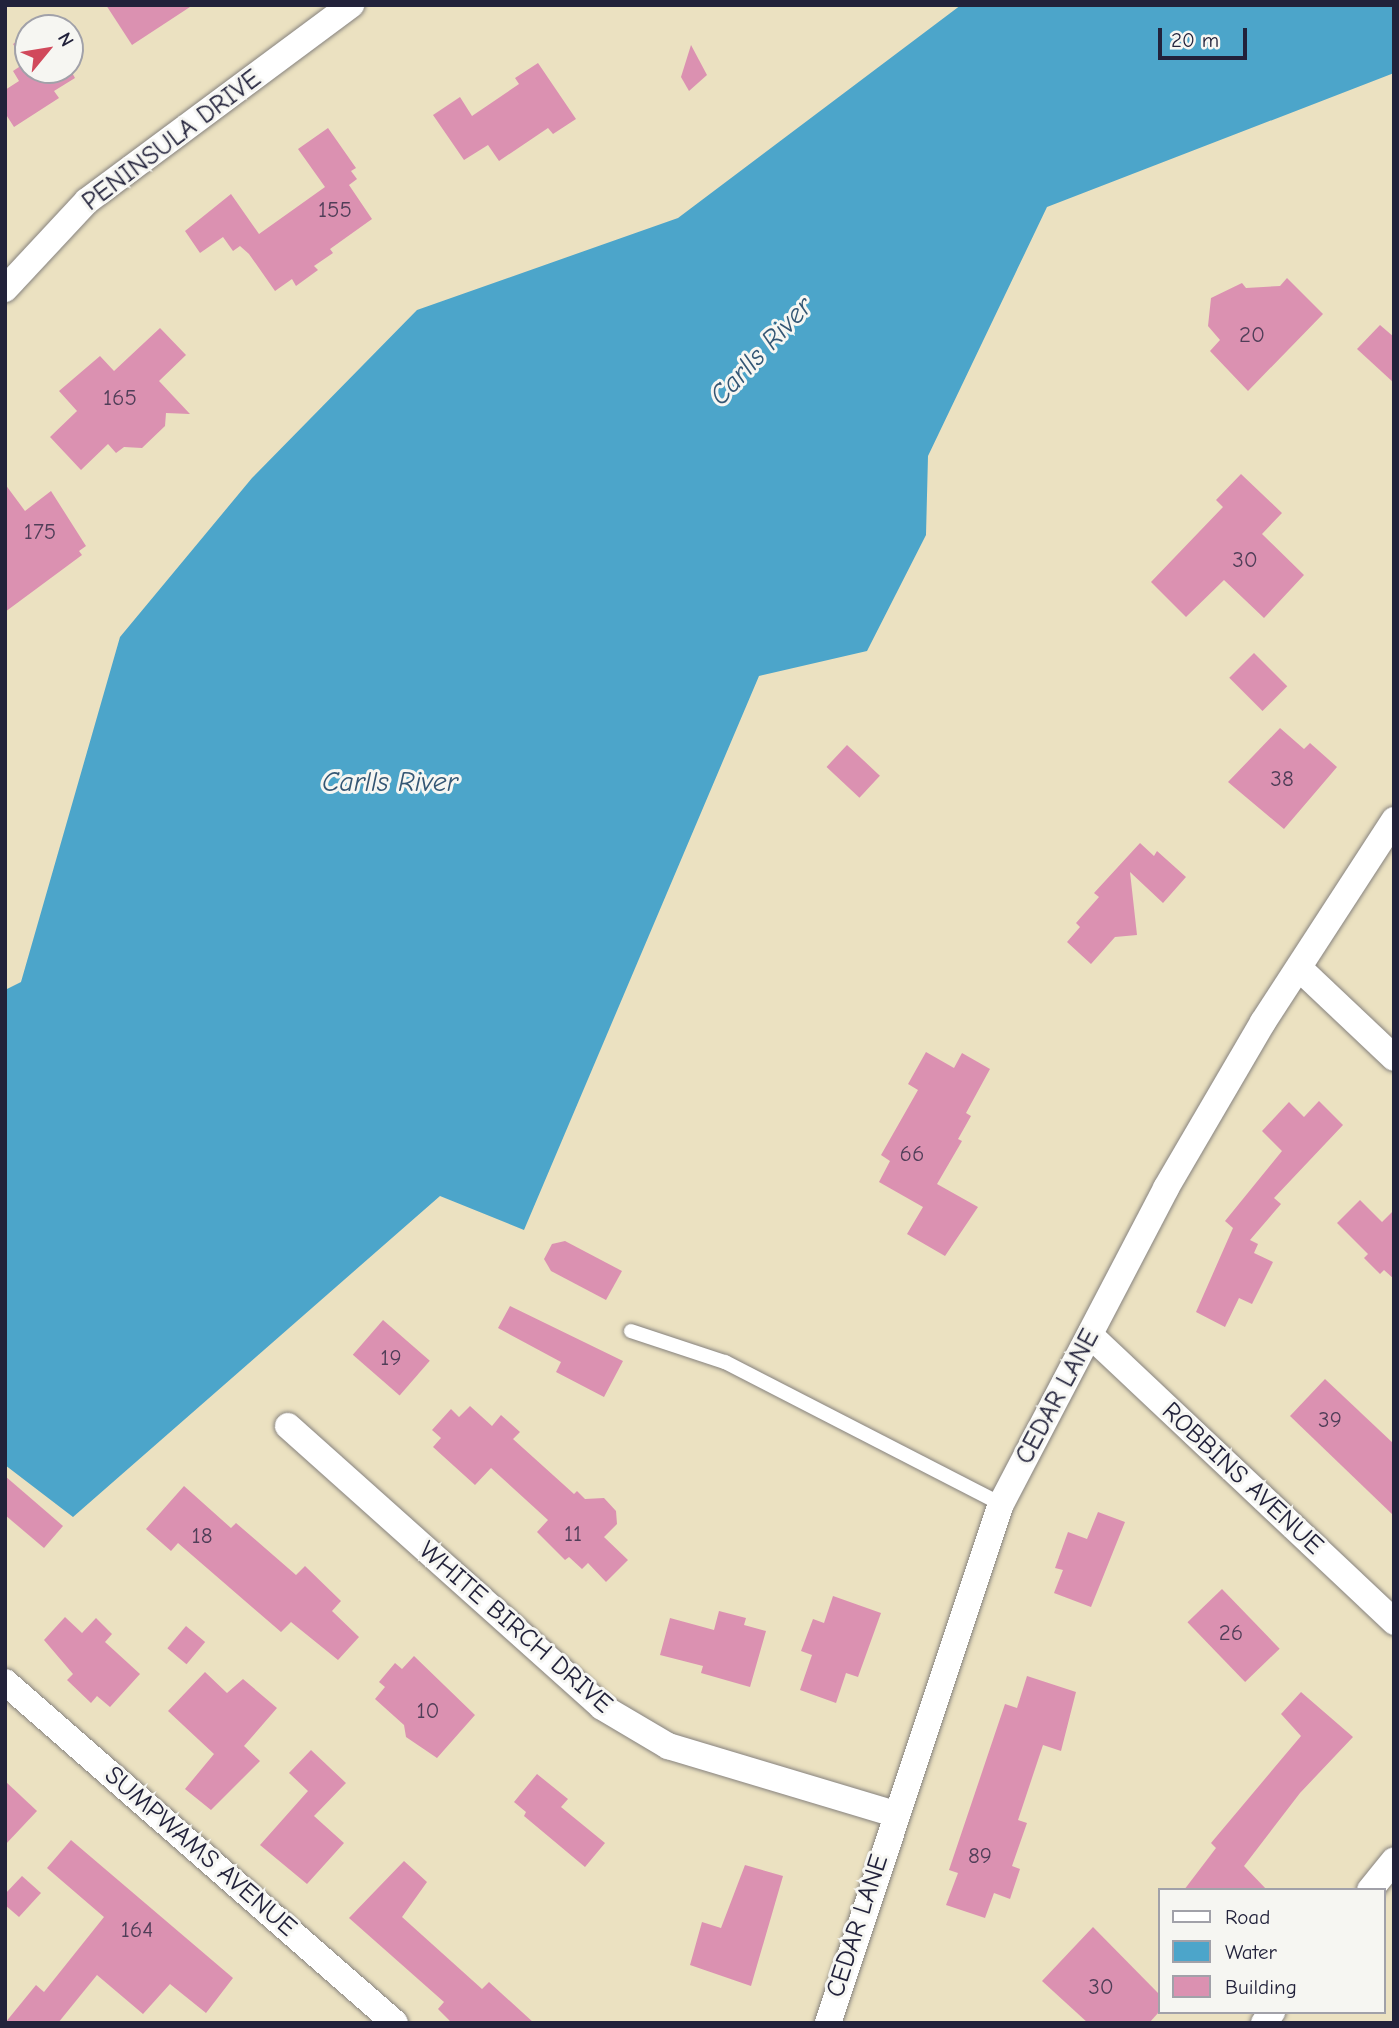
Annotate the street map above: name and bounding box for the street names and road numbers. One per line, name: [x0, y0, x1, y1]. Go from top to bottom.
street label: PENINSULA DRIVE: [77, 64, 267, 218]
street label: CEDAR LANE: [1009, 1324, 1107, 1470]
street label: ROBBINS AVENUE: [1155, 1396, 1329, 1562]
street label: WHITE BIRCH DRIVE: [412, 1535, 618, 1721]
street label: SUMPWAMS AVENUE: [98, 1760, 302, 1944]
street label: CEDAR LANE: [820, 1851, 896, 2001]

